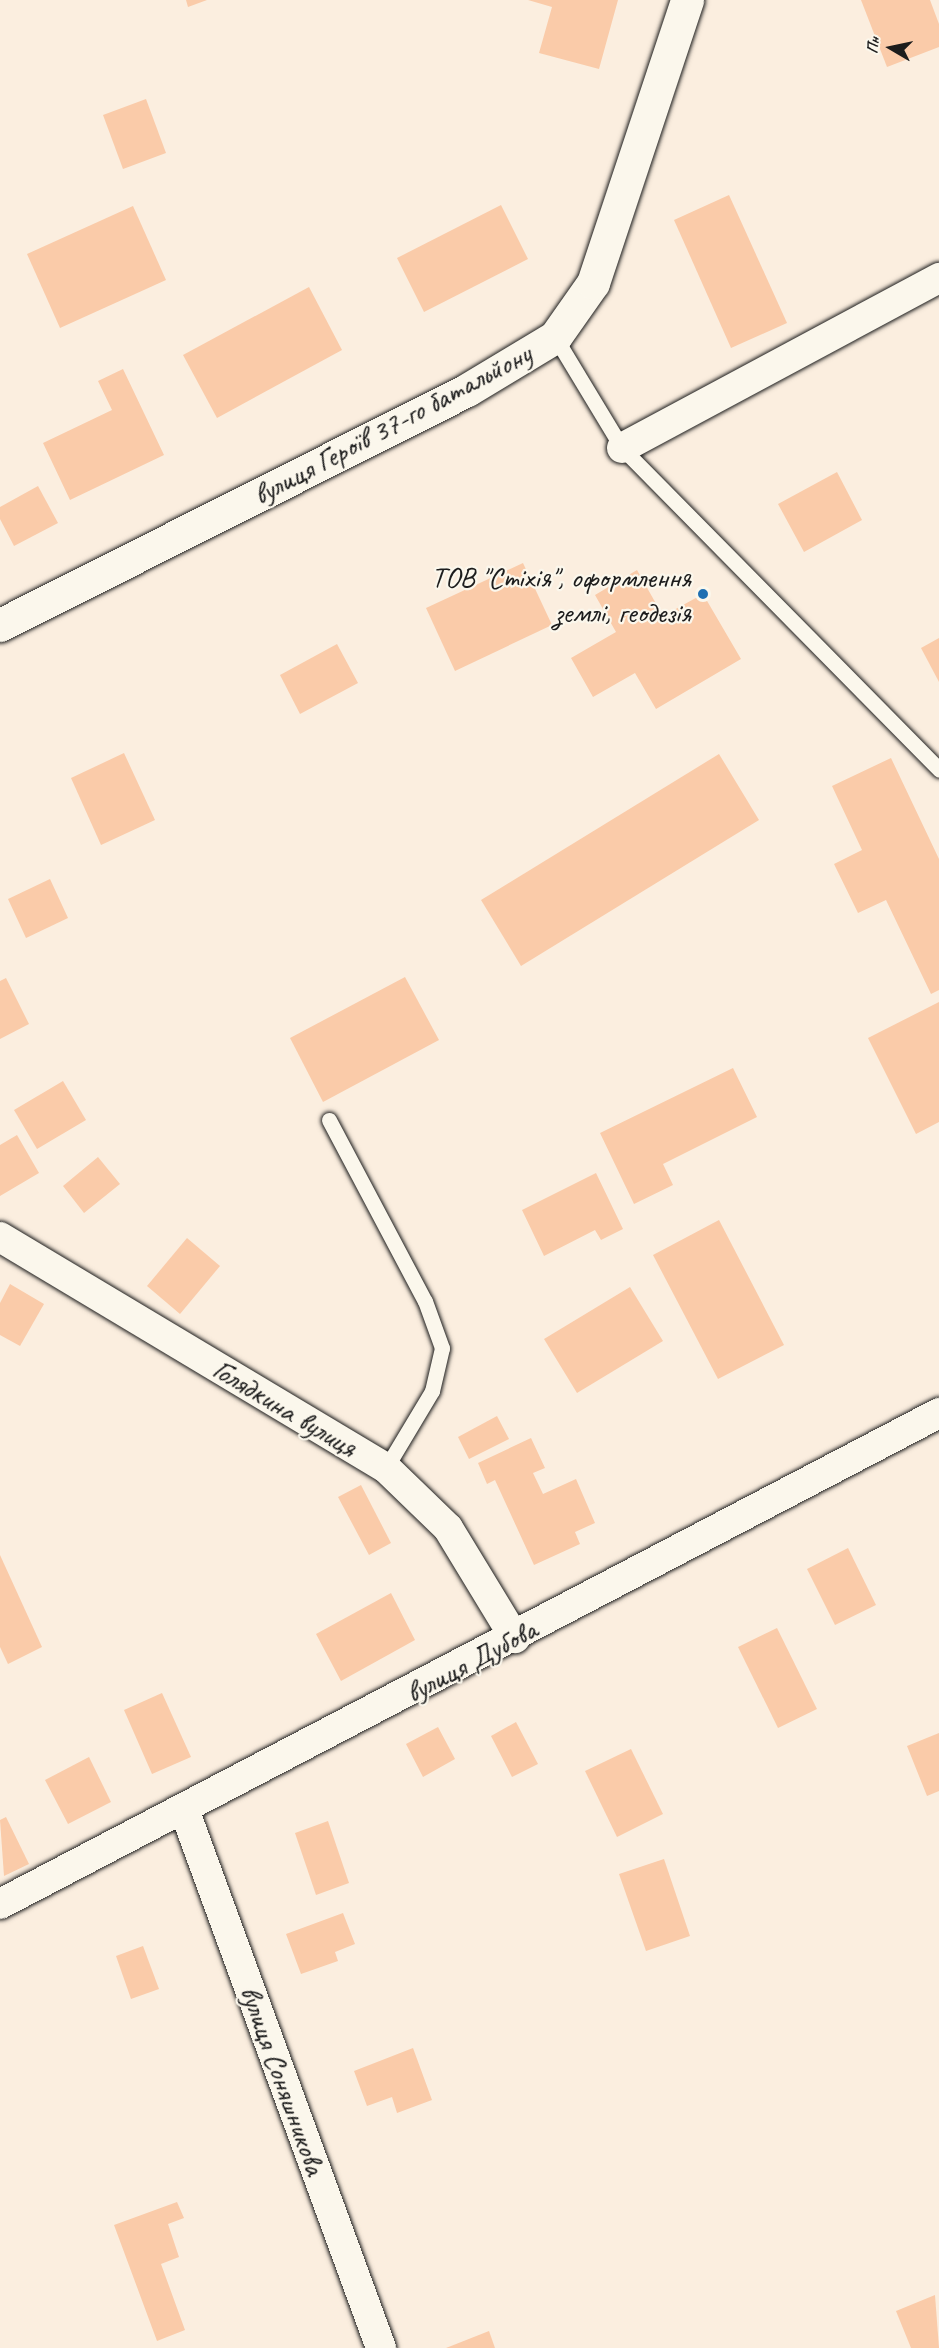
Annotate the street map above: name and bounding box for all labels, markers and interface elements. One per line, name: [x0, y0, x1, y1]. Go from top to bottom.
north arrow: [861, 18, 921, 78]
text: Пн: [862, 35, 884, 55]
street label: вулиця Героїв 37-го батальйону: [245, 334, 539, 514]
place label: ТОВ "Стіхія", оформлення землі, геодезія: [431, 559, 691, 630]
marker: ТОВ "Стіхія", оформлення землі, геодезія: [696, 587, 710, 601]
street label: Голядкина вулиця: [206, 1351, 364, 1465]
street label: вулиця Дубова: [399, 1611, 543, 1711]
street label: вулиця Соняшникова: [232, 1981, 334, 2179]

